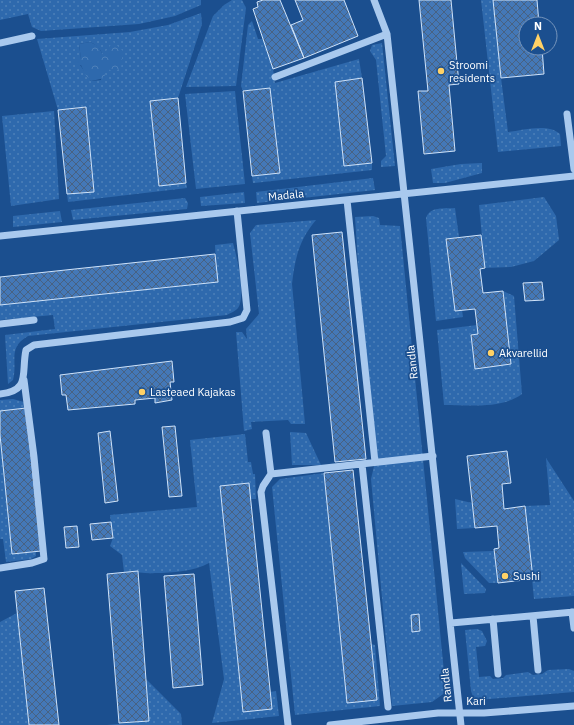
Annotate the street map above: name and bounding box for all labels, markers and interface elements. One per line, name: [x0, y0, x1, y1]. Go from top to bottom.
north arrow: [518, 16, 558, 56]
text: N: [534, 19, 542, 33]
place label: Stroomi residents: [449, 58, 495, 85]
marker: Stroomi residents: [436, 66, 446, 76]
street label: Madala: [267, 186, 305, 204]
street label: Randla: [403, 344, 421, 380]
place label: Akvarellid: [499, 346, 548, 360]
marker: Akvarellid: [486, 348, 496, 358]
place label: Lasteaed Kajakas: [150, 385, 236, 399]
marker: Lasteaed Kajakas: [137, 387, 147, 397]
place label: Sushi: [513, 569, 540, 583]
marker: Sushi: [500, 571, 510, 581]
street label: Randla: [437, 667, 455, 703]
street label: Kari: [466, 694, 486, 708]

